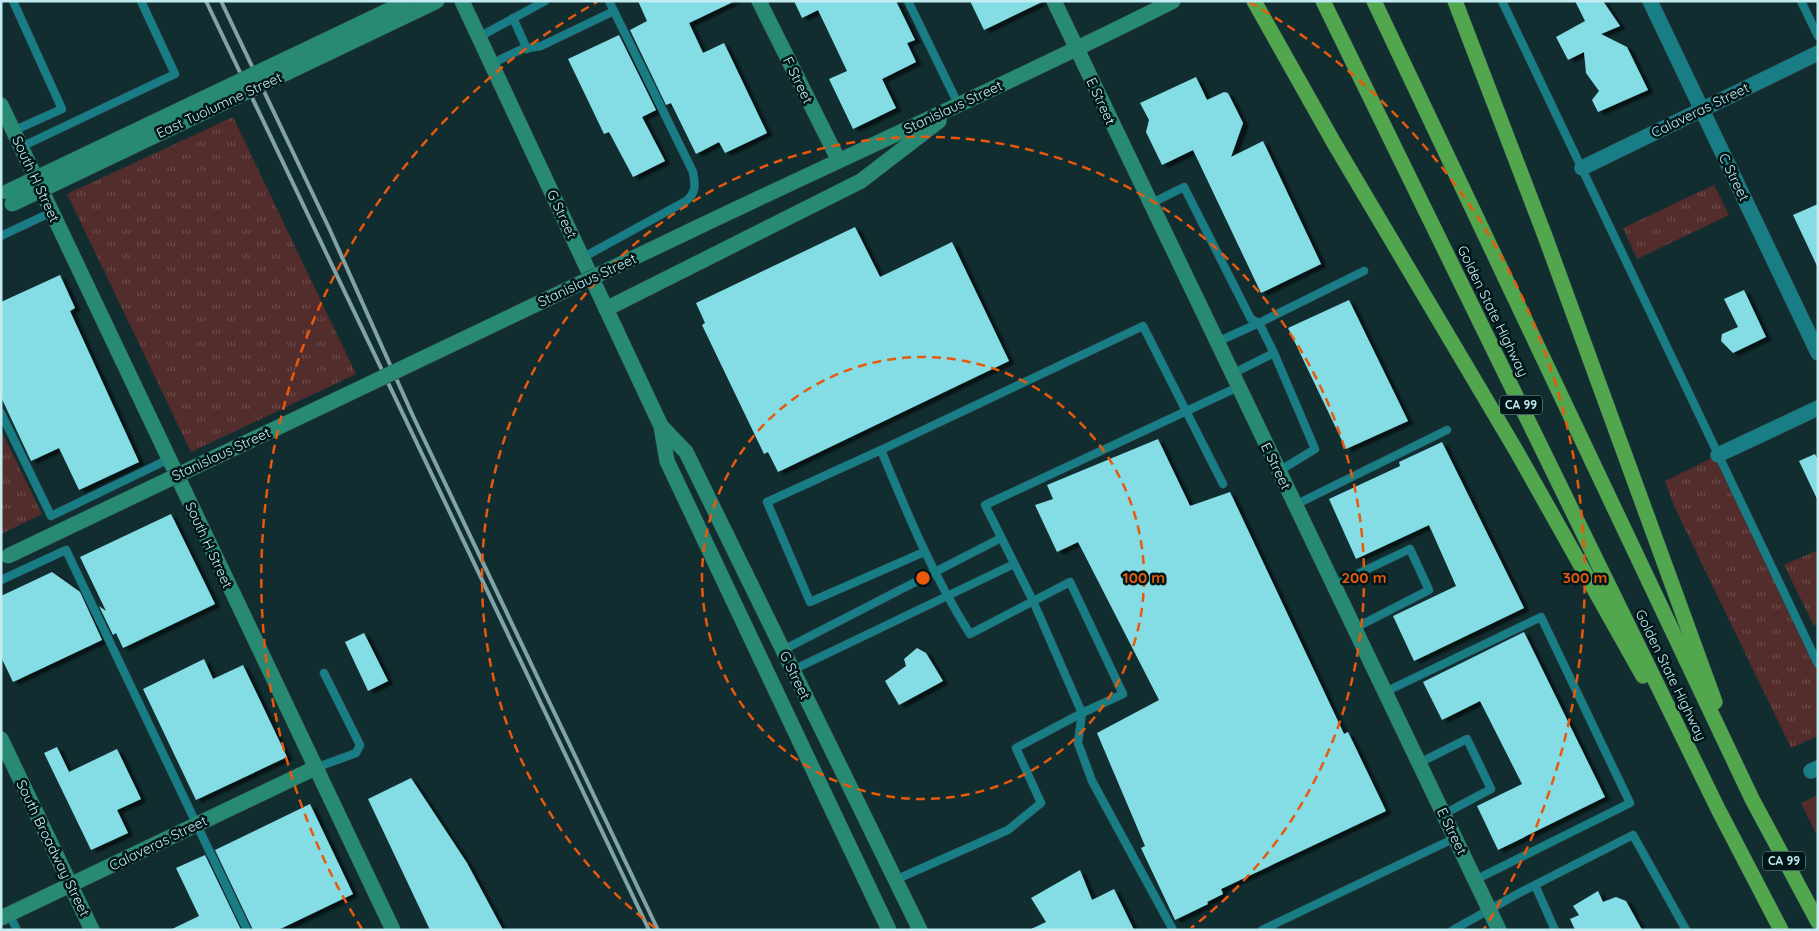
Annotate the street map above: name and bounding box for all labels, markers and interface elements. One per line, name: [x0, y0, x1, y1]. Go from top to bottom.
street label: F Street: [779, 54, 817, 107]
street label: East Tuolumne Street: [153, 68, 285, 142]
street label: E Street: [1082, 75, 1120, 128]
street label: Stanislaus Street: [901, 76, 1005, 138]
street label: Calaveras Street: [1648, 78, 1752, 141]
street label: South H Street: [8, 133, 64, 225]
street label: C Street: [1715, 150, 1753, 204]
street label: G Street: [543, 187, 581, 242]
street label: Golden State Highway: [1453, 242, 1533, 380]
street label: Stanislaus Street: [535, 249, 639, 311]
road number: CA 99: [1500, 396, 1542, 414]
street label: Stanislaus Street: [169, 423, 273, 485]
street label: E Street: [1257, 440, 1295, 493]
street label: South H Street: [181, 499, 237, 591]
text: 100 m: [1123, 568, 1165, 587]
text: 200 m: [1342, 568, 1387, 587]
text: 300 m: [1563, 568, 1607, 587]
centre of rings: [914, 569, 932, 587]
street label: Golden State Highway: [1631, 606, 1711, 744]
street label: G Street: [776, 648, 815, 702]
street label: South Broadway Street: [12, 777, 94, 919]
street label: E Street: [1433, 805, 1471, 858]
street label: Calaveras Street: [106, 811, 210, 874]
road number: CA 99: [1763, 851, 1805, 870]

